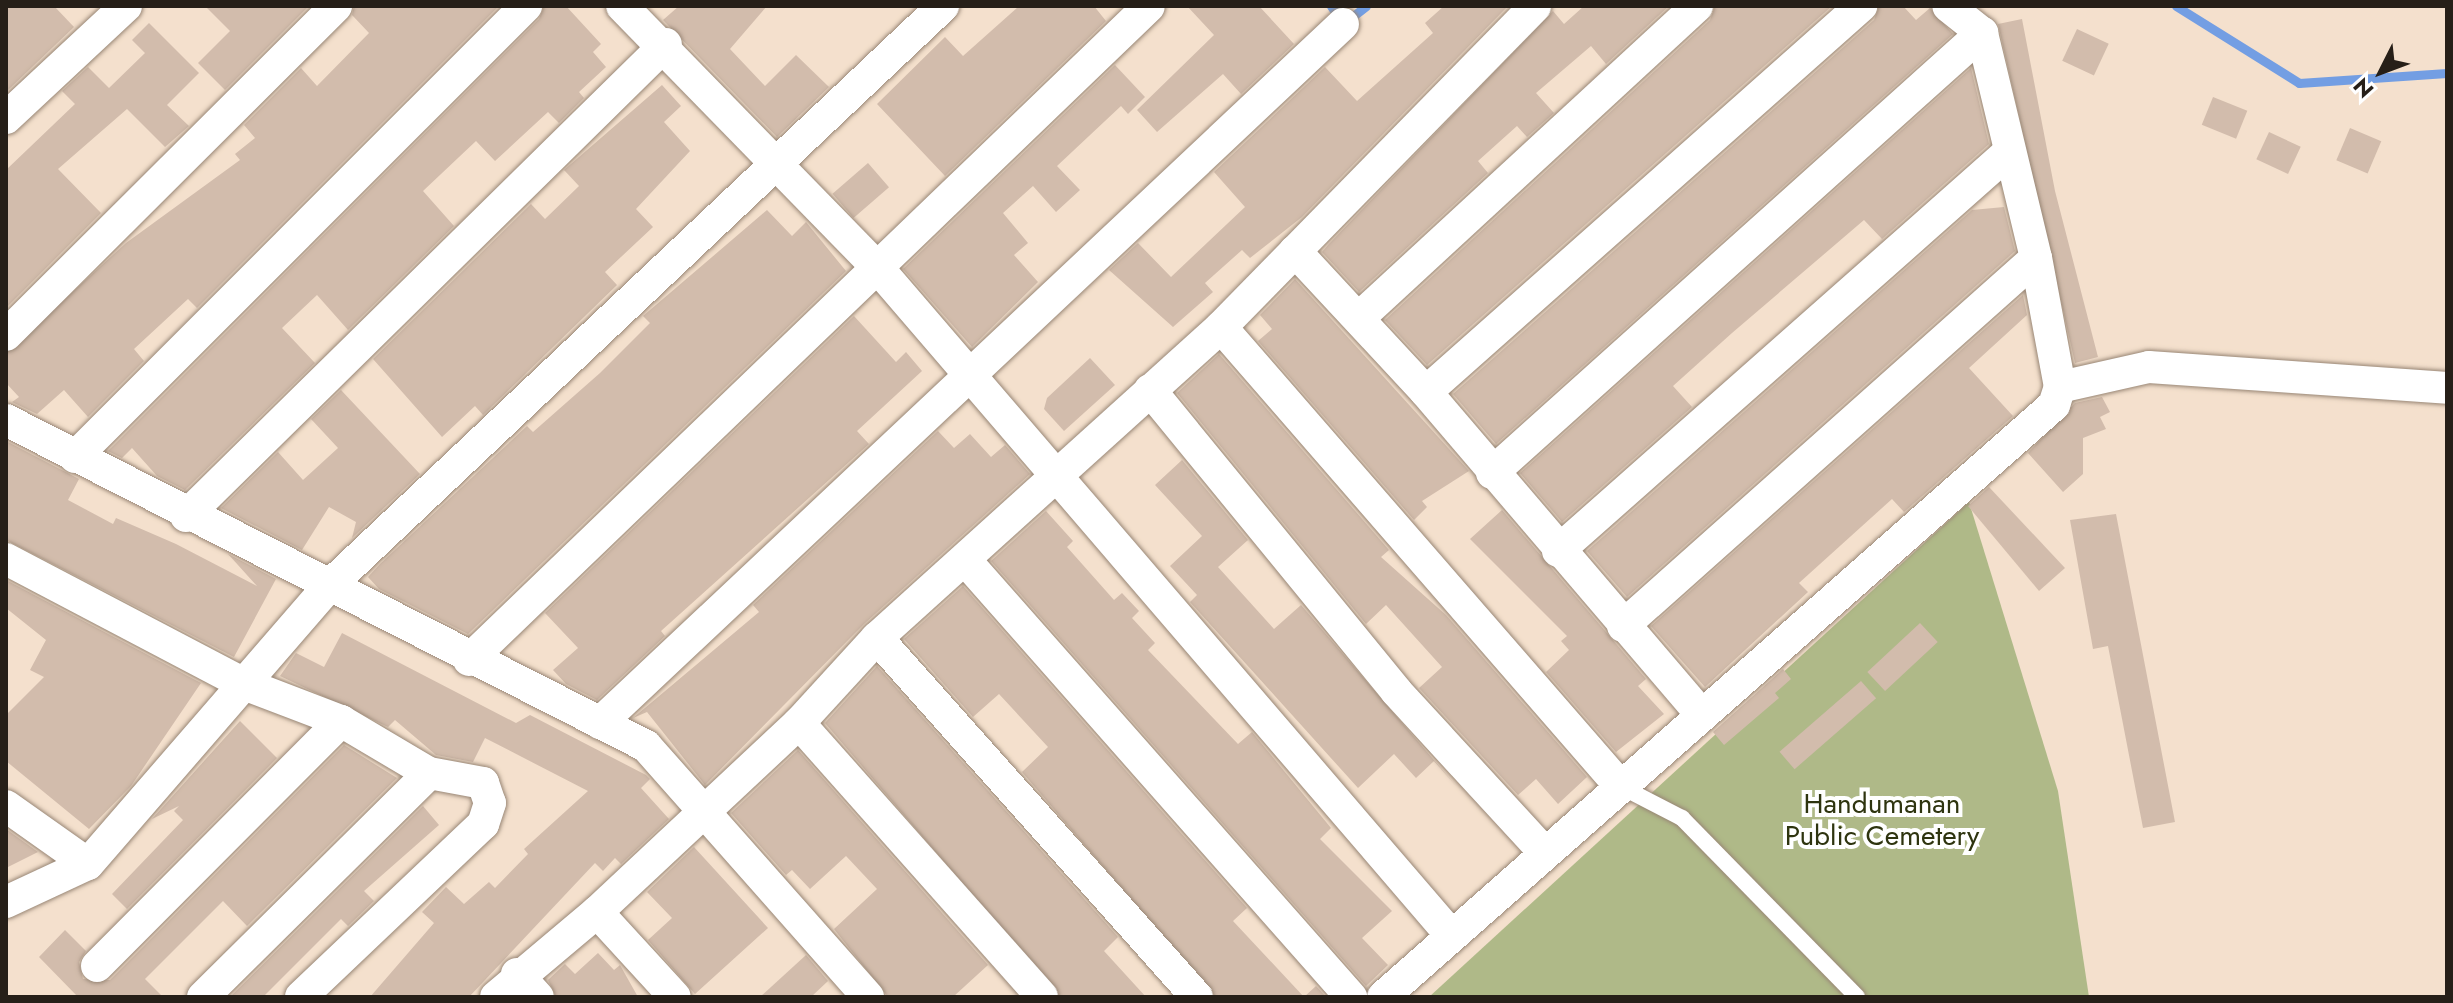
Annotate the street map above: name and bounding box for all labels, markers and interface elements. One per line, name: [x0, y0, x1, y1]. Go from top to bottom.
north arrow: [2341, 32, 2421, 112]
text: N: [2345, 71, 2381, 105]
park label: Handumanan Public Cemetery: [1785, 787, 1979, 853]

